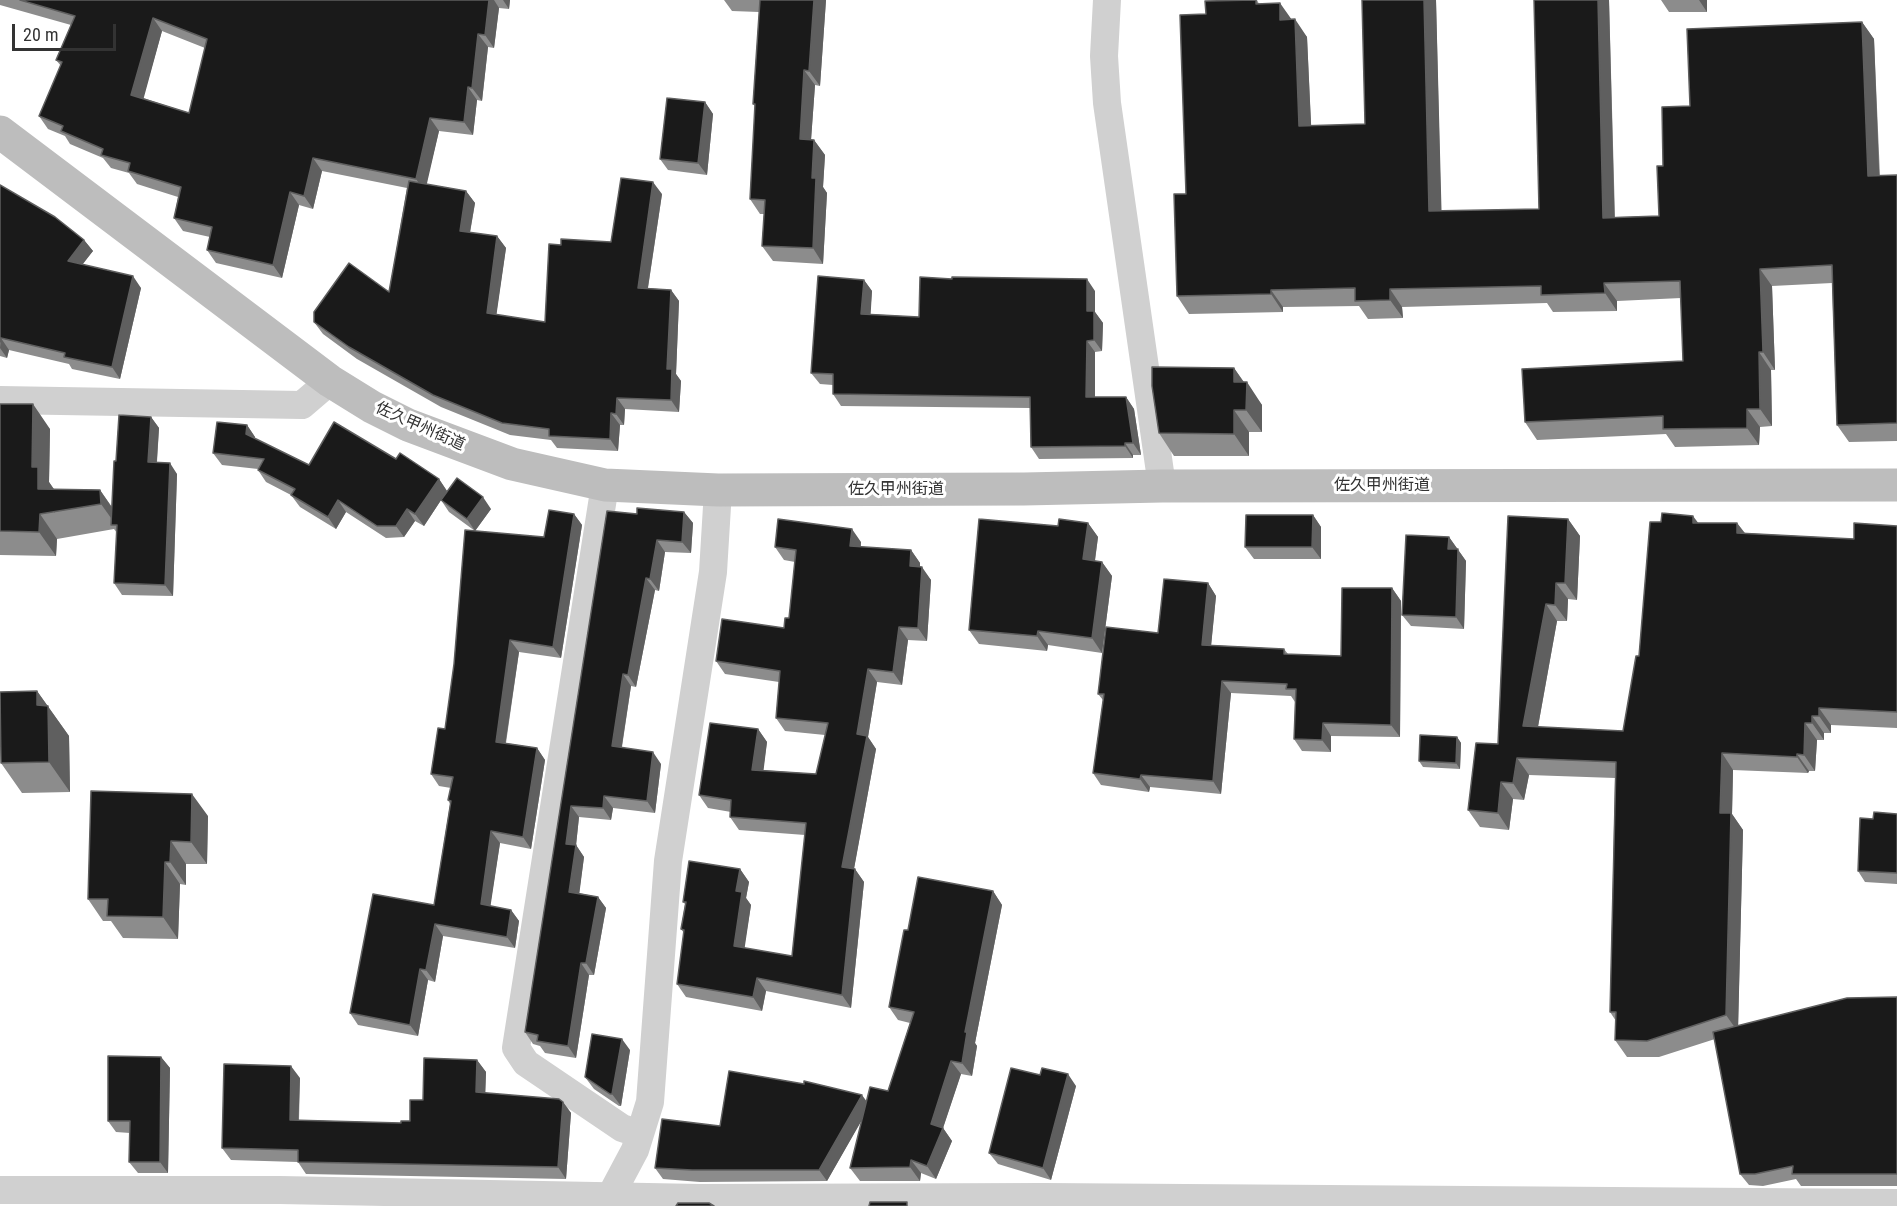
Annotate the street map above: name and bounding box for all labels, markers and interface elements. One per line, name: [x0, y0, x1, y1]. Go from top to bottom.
scale bar: [15, 12, 118, 50]
text: 20 m: [23, 24, 58, 45]
street label: 佐久甲州街道: [372, 399, 468, 455]
street label: 佐久甲州街道: [1334, 476, 1430, 496]
street label: 佐久甲州街道: [848, 480, 944, 500]

